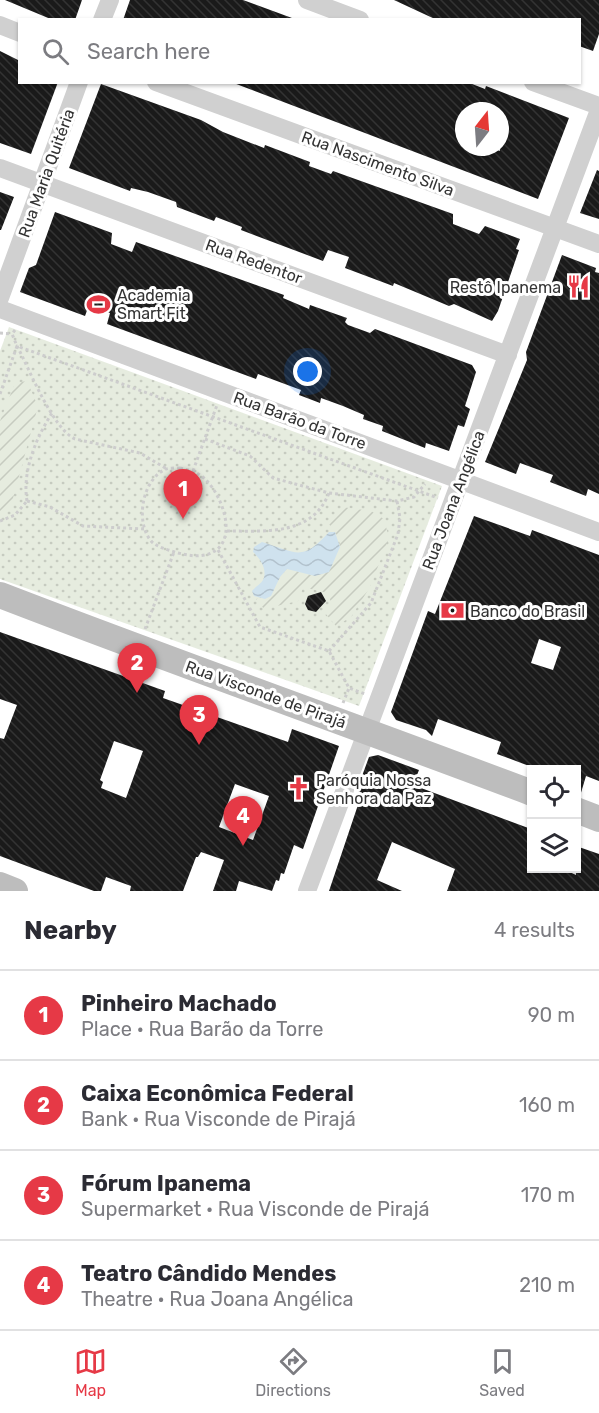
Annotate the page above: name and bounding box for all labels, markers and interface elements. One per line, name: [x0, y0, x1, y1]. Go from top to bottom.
search box: [18, 18, 581, 84]
icon: search: [39, 35, 72, 68]
text: Search here: [87, 38, 210, 65]
north arrow: [455, 102, 509, 156]
street label: Rua Maria Quitéria: [14, 106, 79, 240]
street label: Rua Nascimento Silva: [299, 127, 457, 200]
street label: Rua Redentor: [203, 235, 305, 288]
restaurant icon: Restô Ipanema: [566, 274, 592, 300]
place label: Restô Ipanema: [450, 278, 561, 297]
place label: Academia Smart Fit: [117, 286, 191, 323]
sports icon: Academia Smart Fit: [86, 291, 112, 317]
your location: [293, 357, 322, 386]
street label: Rua Barão da Torre: [231, 388, 369, 453]
street label: Rua Joana Angélica: [418, 428, 489, 572]
pin: 1: [164, 470, 202, 519]
bank icon: Banco do Brasil: [439, 598, 465, 624]
place label: Banco do Brasil: [470, 602, 585, 621]
pin: 2: [118, 644, 156, 693]
street label: Rua Visconde de Pirajá: [183, 657, 349, 732]
pin: 3: [180, 696, 218, 745]
map controls: [527, 765, 581, 873]
button: locate: [527, 765, 581, 819]
place label: Paróquia Nossa Senhora da Paz: [316, 771, 432, 808]
church icon: Paróquia Nossa Senhora da Paz: [285, 776, 311, 802]
pin: 4: [224, 796, 262, 846]
button: layers: [527, 819, 581, 873]
text: Nearby: [24, 915, 117, 946]
text: 4 results: [494, 918, 575, 942]
text: Pinheiro Machado: [81, 990, 277, 1017]
text: 1: [39, 1003, 48, 1027]
text: 90 m: [528, 1003, 575, 1027]
text: Place · Rua Barão da Torre: [81, 1017, 323, 1041]
text: Caixa Econômica Federal: [81, 1080, 354, 1107]
text: 2: [37, 1093, 50, 1117]
text: 160 m: [519, 1093, 575, 1117]
text: Bank · Rua Visconde de Pirajá: [81, 1107, 356, 1131]
text: Fórum Ipanema: [81, 1170, 251, 1197]
text: 3: [37, 1183, 50, 1207]
text: 170 m: [521, 1183, 575, 1207]
text: Supermarket · Rua Visconde de Pirajá: [81, 1197, 430, 1221]
text: Teatro Cândido Mendes: [81, 1260, 336, 1287]
text: 4: [37, 1273, 50, 1297]
text: 210 m: [519, 1273, 575, 1297]
text: Theatre · Rua Joana Angélica: [81, 1287, 354, 1311]
tab: Map: [74, 1345, 107, 1400]
tab: Directions: [255, 1345, 331, 1400]
tab: Saved: [479, 1345, 525, 1400]

